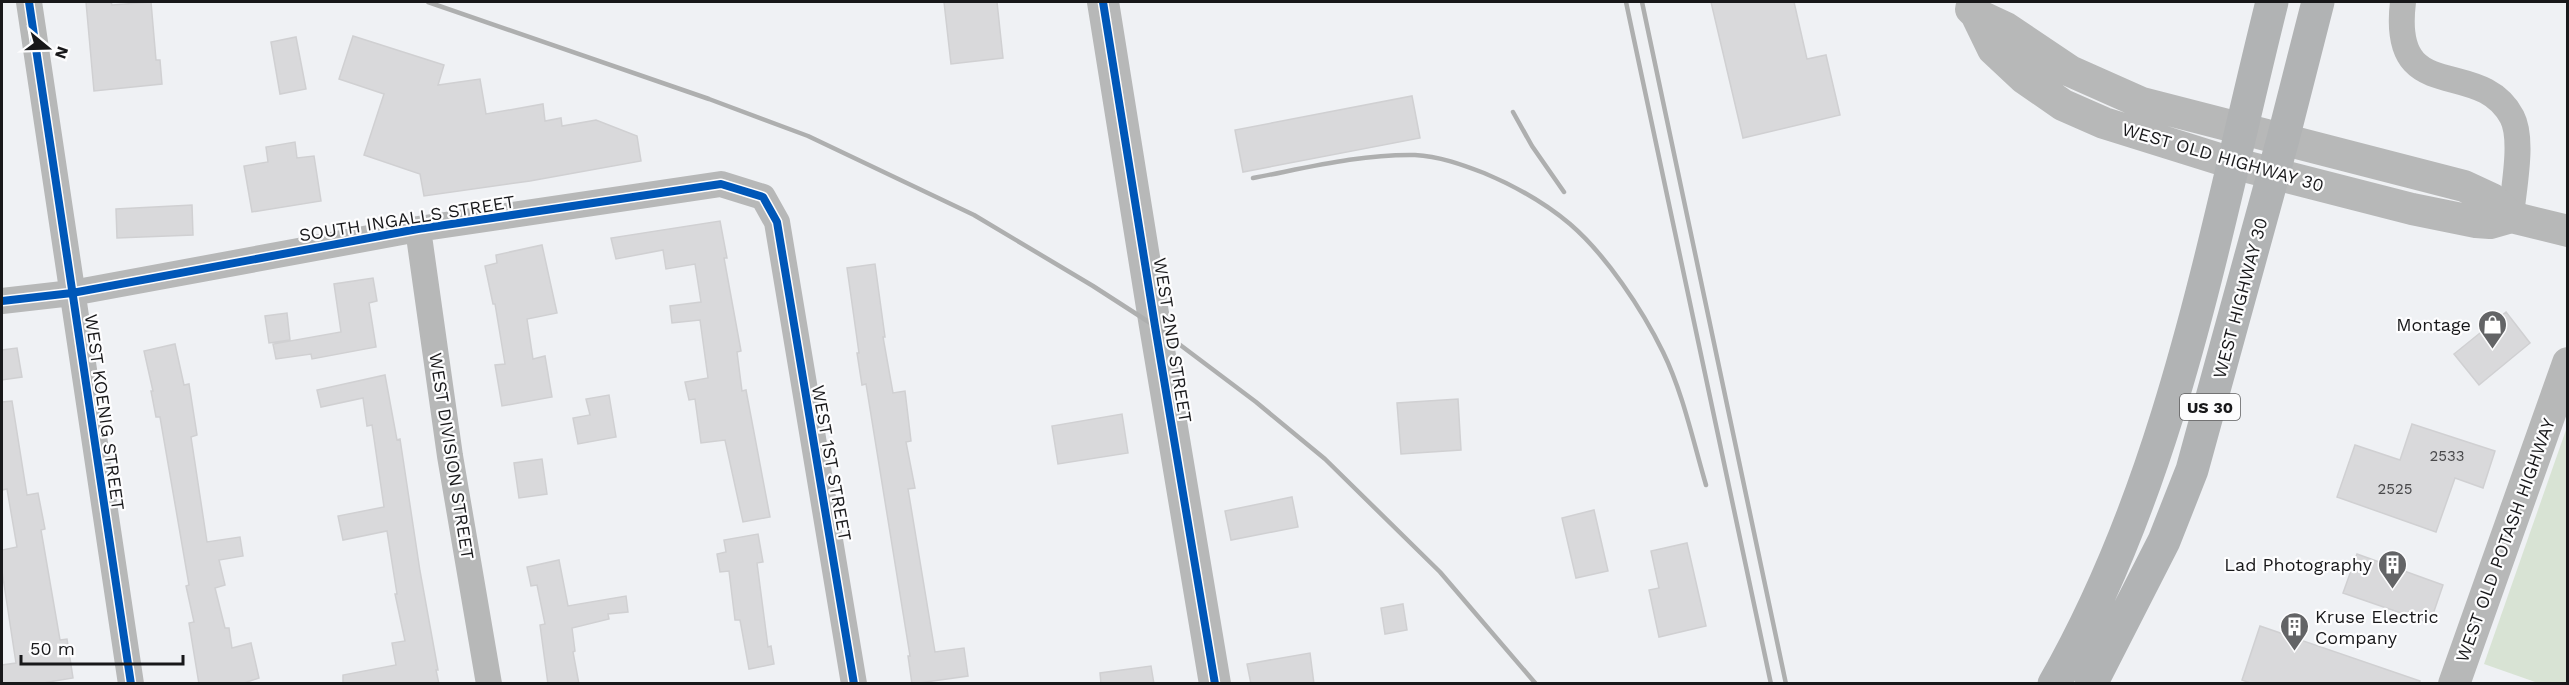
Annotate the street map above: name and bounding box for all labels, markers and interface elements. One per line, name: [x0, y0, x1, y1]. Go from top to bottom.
north arrow: [18, 18, 78, 78]
text: N: [51, 44, 73, 61]
street label: WEST OLD HIGHWAY 30: [2120, 118, 2326, 196]
street label: SOUTH INGALLS STREET: [298, 191, 517, 245]
street label: WEST HIGHWAY 30: [2208, 215, 2272, 381]
street label: WEST 2ND STREET: [1150, 256, 1196, 424]
shop icon: Montage: [2476, 308, 2508, 350]
street label: WEST KOENIG STREET: [81, 313, 129, 512]
place label: Montage: [2396, 314, 2471, 335]
street label: WEST DIVISION STREET: [425, 351, 479, 561]
street label: WEST 1ST STREET: [808, 383, 856, 543]
road number: US 30: [2180, 394, 2240, 420]
street label: WEST OLD POTASH HIGHWAY: [2451, 415, 2559, 665]
house number: 2533: [2430, 447, 2464, 465]
house number: 2525: [2378, 480, 2412, 498]
building icon: Lad Photography: [2377, 548, 2409, 590]
place label: Lad Photography: [2224, 554, 2373, 575]
place label: Kruse Electric Company: [2315, 606, 2438, 648]
building icon: Kruse Electric Company: [2278, 610, 2310, 652]
scale bar: [21, 628, 183, 666]
text: 50 m: [30, 638, 75, 659]

